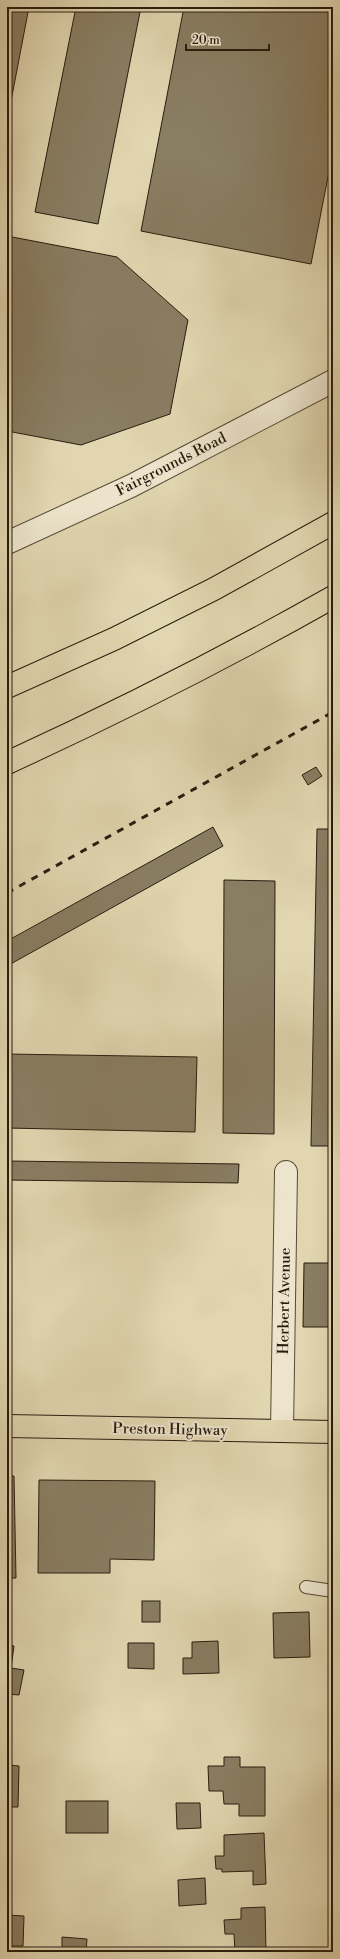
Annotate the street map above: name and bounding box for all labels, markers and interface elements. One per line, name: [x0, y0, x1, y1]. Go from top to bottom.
scale bar: [186, 26, 269, 52]
text: 20 m: [192, 33, 220, 48]
street label: Fairgrounds Road: [113, 428, 230, 500]
street label: Herbert Avenue: [274, 1247, 295, 1355]
street label: Preston Highway: [112, 1419, 228, 1440]

